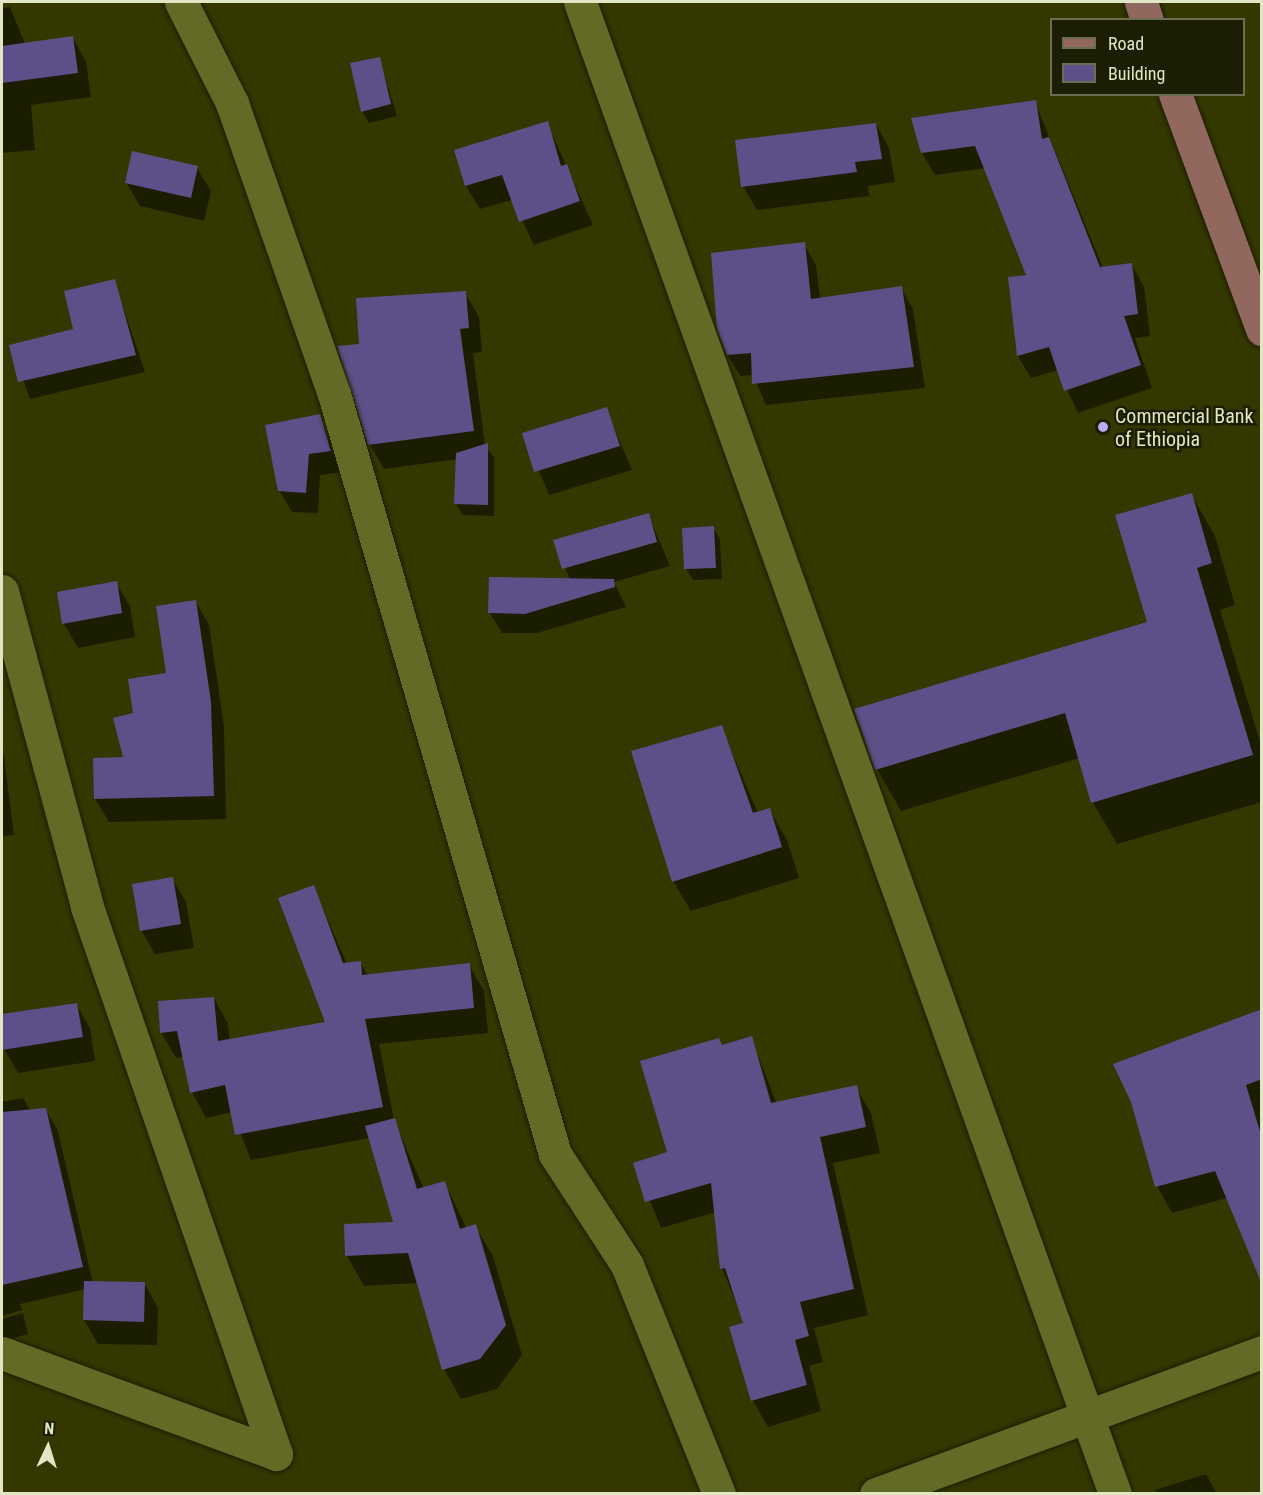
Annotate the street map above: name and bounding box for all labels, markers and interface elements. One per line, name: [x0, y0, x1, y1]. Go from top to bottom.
legend: [1050, 18, 1245, 96]
text: Road: [1108, 33, 1144, 54]
text: Building: [1108, 63, 1165, 84]
place label: Commercial Bank of Ethiopia: [1115, 404, 1254, 451]
marker: Commercial Bank of Ethiopia: [1096, 420, 1110, 434]
north arrow: [18, 1417, 78, 1477]
text: N: [44, 1419, 55, 1438]

